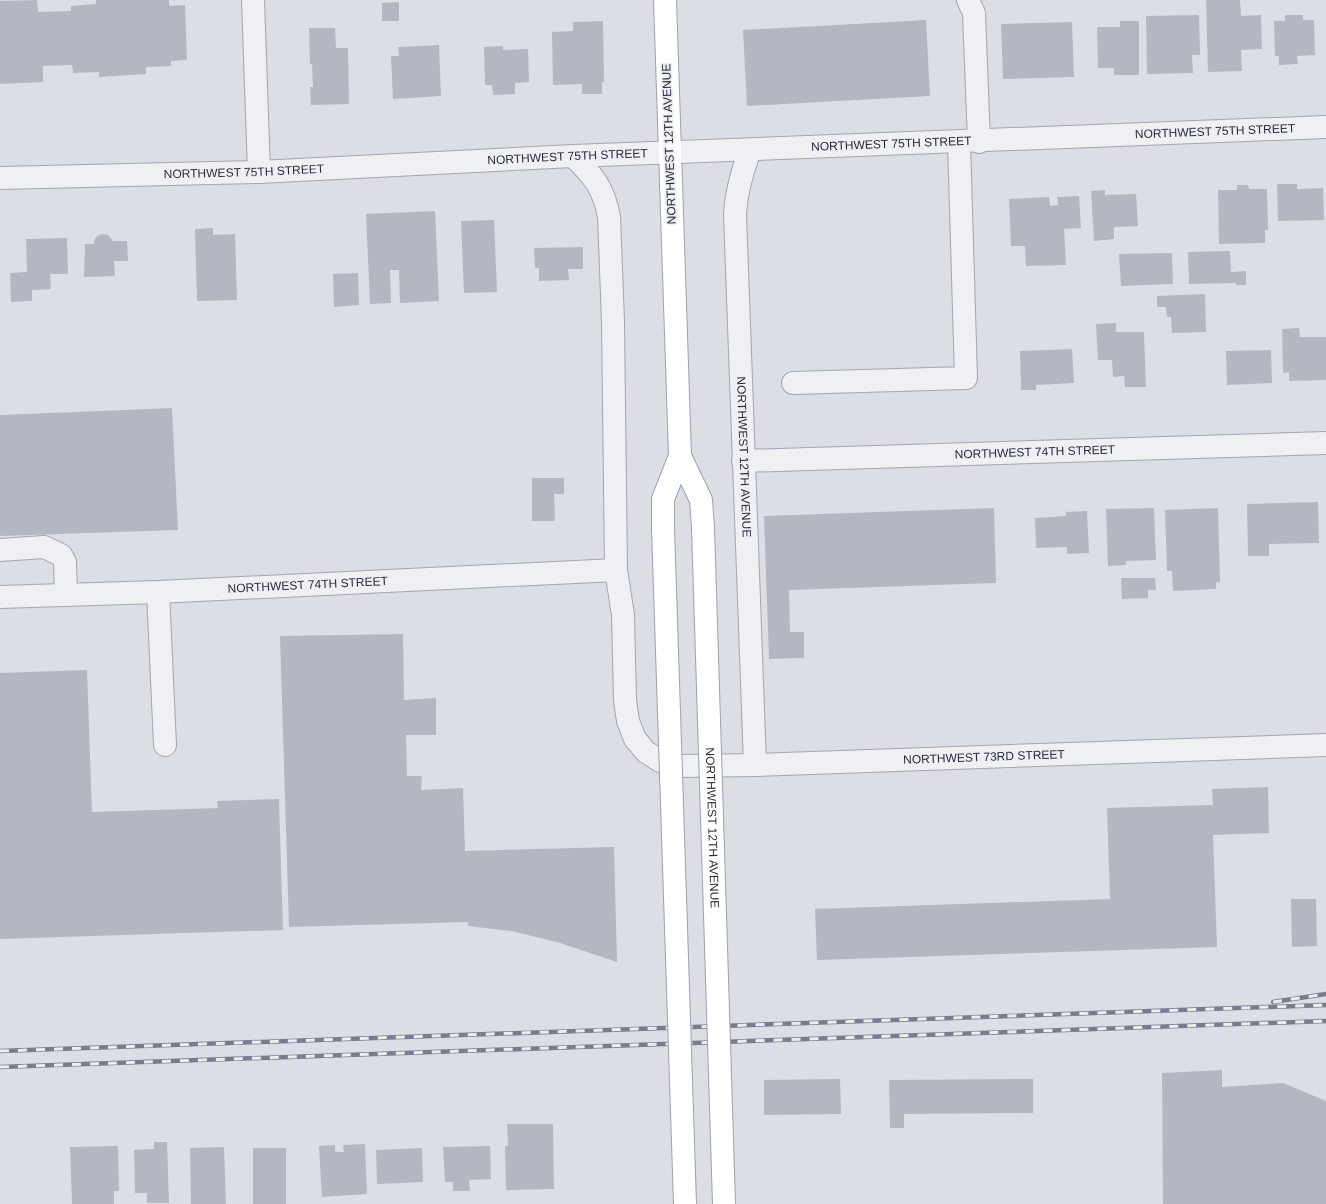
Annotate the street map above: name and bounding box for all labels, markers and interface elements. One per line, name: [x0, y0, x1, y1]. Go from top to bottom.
street label: NORTHWEST 12TH AVENUE: [659, 63, 679, 225]
street label: NORTHWEST 75TH STREET: [1135, 121, 1296, 141]
street label: NORTHWEST 75TH STREET: [811, 134, 972, 154]
street label: NORTHWEST 75TH STREET: [487, 146, 649, 167]
street label: NORTHWEST 75TH STREET: [164, 162, 325, 181]
street label: NORTHWEST 12TH AVENUE: [734, 376, 754, 538]
street label: NORTHWEST 74TH STREET: [954, 442, 1116, 461]
street label: NORTHWEST 74TH STREET: [227, 574, 389, 596]
street label: NORTHWEST 12TH AVENUE: [703, 747, 722, 908]
street label: NORTHWEST 73RD STREET: [903, 747, 1066, 767]

